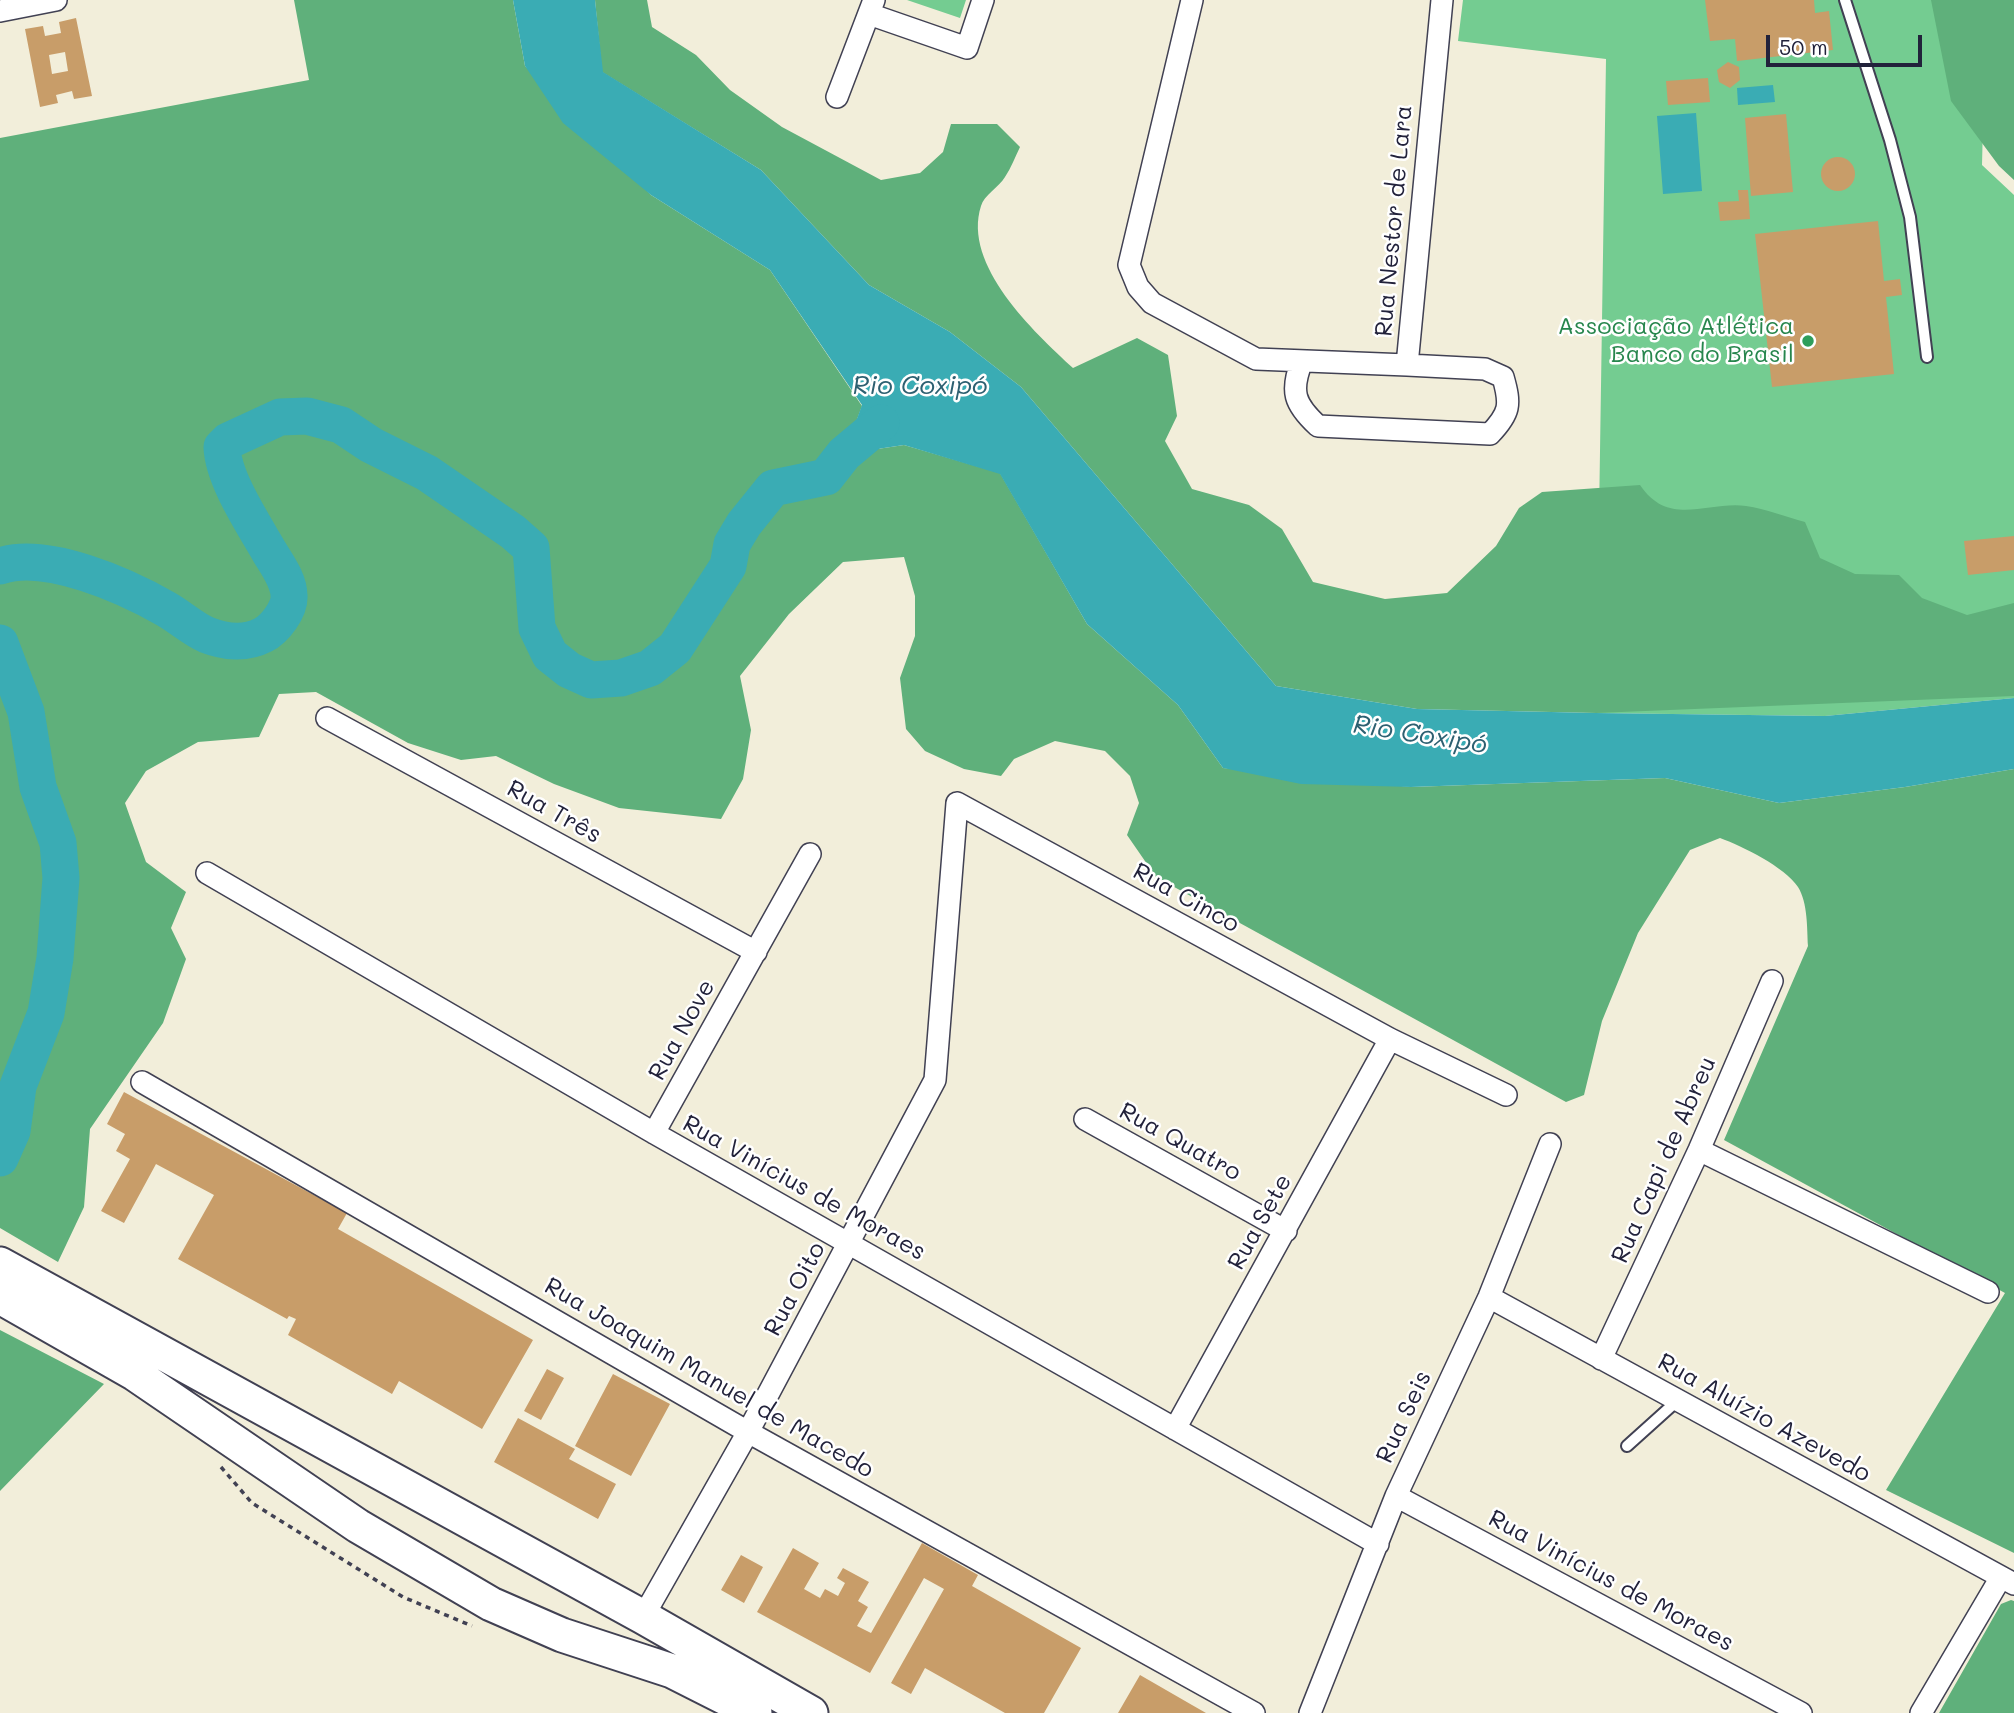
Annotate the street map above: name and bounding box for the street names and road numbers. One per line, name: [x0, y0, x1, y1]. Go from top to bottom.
street label: Rua Nestor de Lara: [1370, 104, 1418, 338]
street label: Rua Três: [502, 774, 606, 850]
street label: Rua Cinco: [1128, 857, 1244, 939]
street label: Rua Nove: [643, 975, 721, 1085]
street label: Rua Capi de Abreu: [1606, 1052, 1722, 1268]
street label: Rua Quatro: [1114, 1097, 1246, 1187]
street label: Rua Vinícius de Moraes: [677, 1109, 931, 1267]
street label: Rua Sete: [1222, 1169, 1298, 1275]
street label: Rua Oito: [758, 1237, 832, 1341]
street label: Rua Joaquim Manuel de Macedo: [539, 1272, 879, 1484]
street label: Rua Aluízio Azevedo: [1653, 1348, 1875, 1488]
street label: Rua Seis: [1370, 1366, 1438, 1468]
street label: Rua Vinícius de Moraes: [1484, 1504, 1738, 1658]

